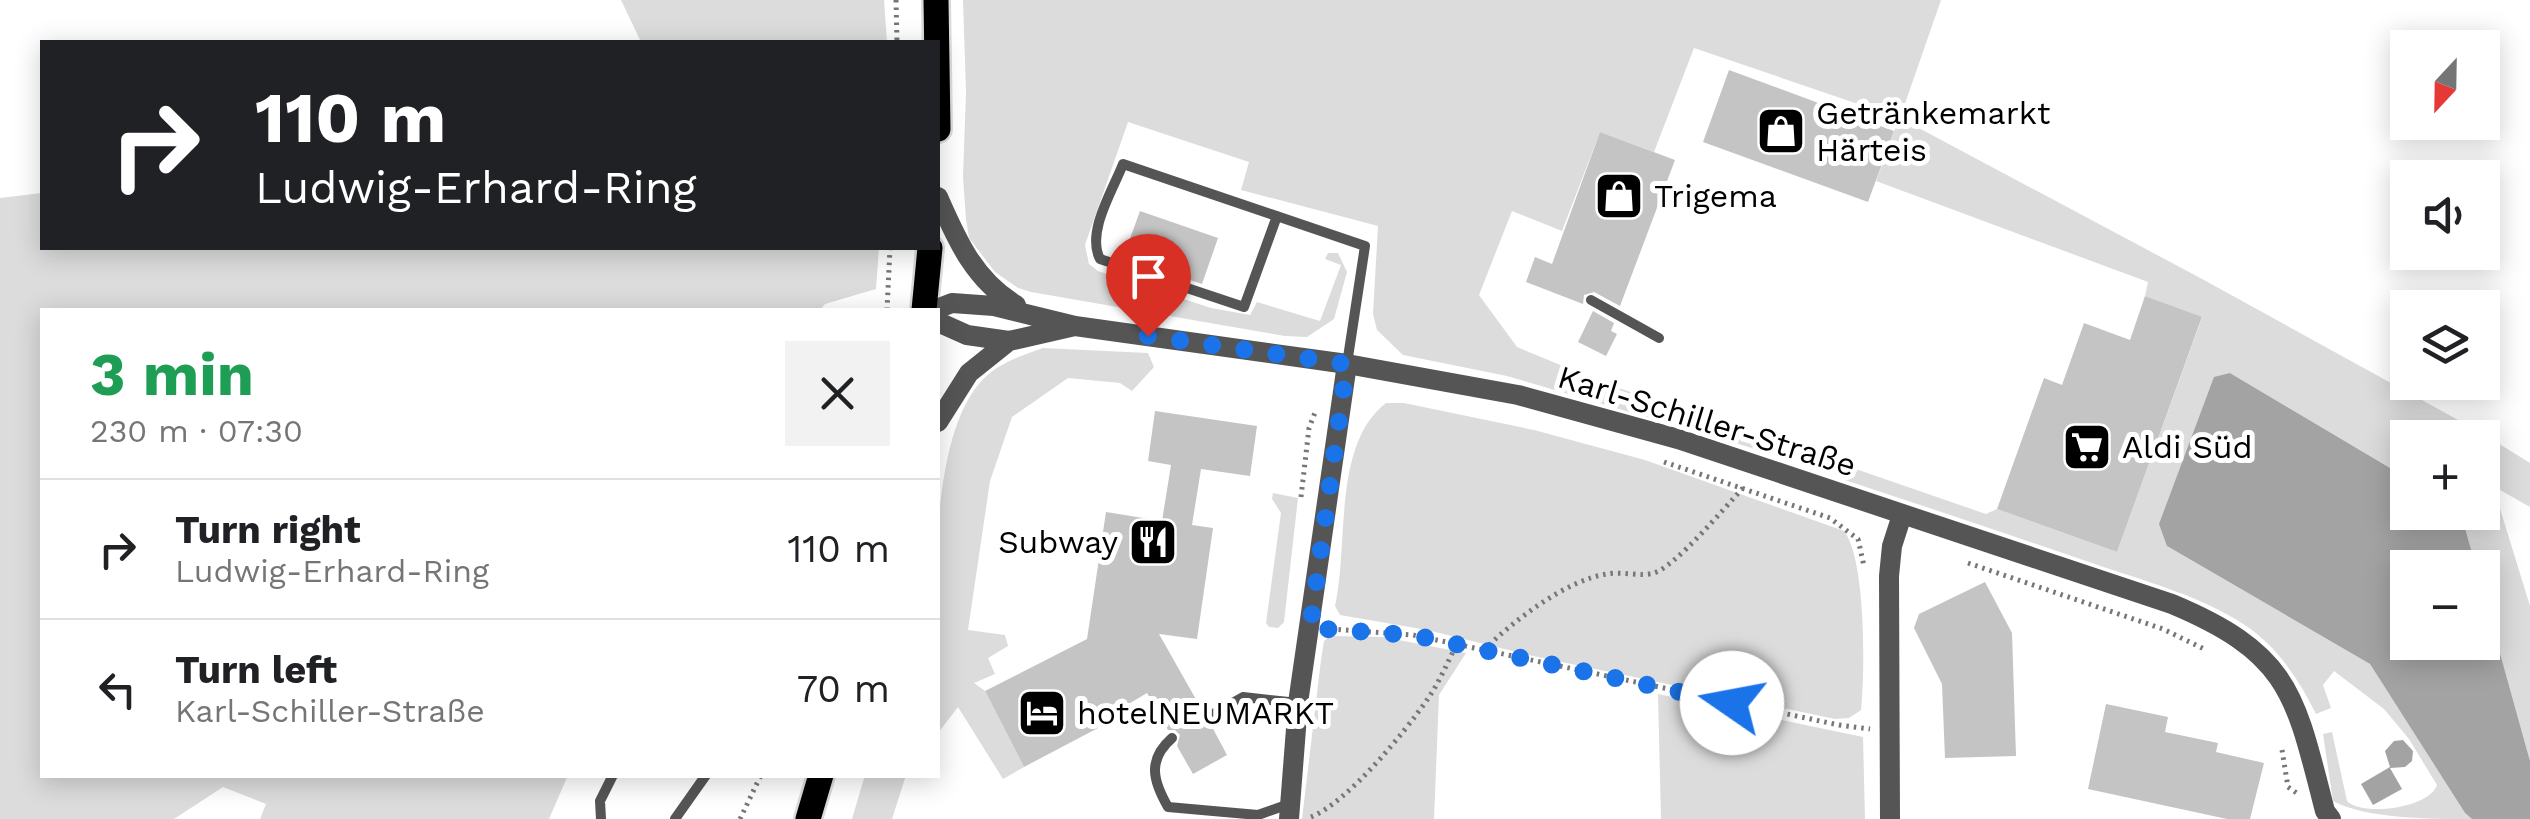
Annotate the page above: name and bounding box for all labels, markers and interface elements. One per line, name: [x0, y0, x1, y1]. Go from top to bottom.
north arrow: [2390, 30, 2500, 140]
map controls: [2390, 30, 2500, 660]
text: 110 m: [255, 77, 446, 159]
icon: right: [90, 80, 220, 210]
place label: Getränkemarkt Härteis: [1816, 94, 2050, 169]
shop icon: Getränkemarkt Härteis: [1755, 105, 1807, 157]
button: sound: [2390, 160, 2500, 270]
text: Ludwig-Erhard-Ring: [255, 161, 697, 214]
shop icon: Trigema: [1593, 170, 1645, 222]
place label: Trigema: [1654, 177, 1777, 215]
pin: [1106, 234, 1191, 337]
icon: arrive: [1121, 249, 1176, 304]
button: layers: [2390, 290, 2500, 400]
text: 3 min: [90, 339, 254, 410]
button: close: [785, 341, 890, 446]
street label: Karl-Schiller-Straße: [1553, 358, 1861, 484]
text: 230 m · 07:30: [90, 412, 303, 450]
button: +: [2390, 420, 2500, 530]
supermarket icon: Aldi Süd: [2061, 421, 2113, 473]
place label: Aldi Süd: [2122, 428, 2253, 466]
text: Turn right: [175, 508, 361, 552]
restaurant icon: Subway: [1127, 516, 1179, 568]
icon: right: [90, 522, 145, 577]
place label: Subway: [998, 523, 1118, 561]
text: 110 m: [788, 527, 890, 571]
button: −: [2390, 550, 2500, 660]
text: Ludwig-Erhard-Ring: [175, 552, 489, 590]
text: Turn left: [175, 648, 337, 692]
position arrow: [1680, 651, 1784, 755]
icon: left: [90, 662, 145, 717]
text: 70 m: [797, 667, 890, 711]
hotel icon: hotelNEUMARKT: [1016, 687, 1068, 739]
text: Karl-Schiller-Straße: [175, 692, 485, 730]
place label: hotelNEUMARKT: [1077, 694, 1334, 732]

